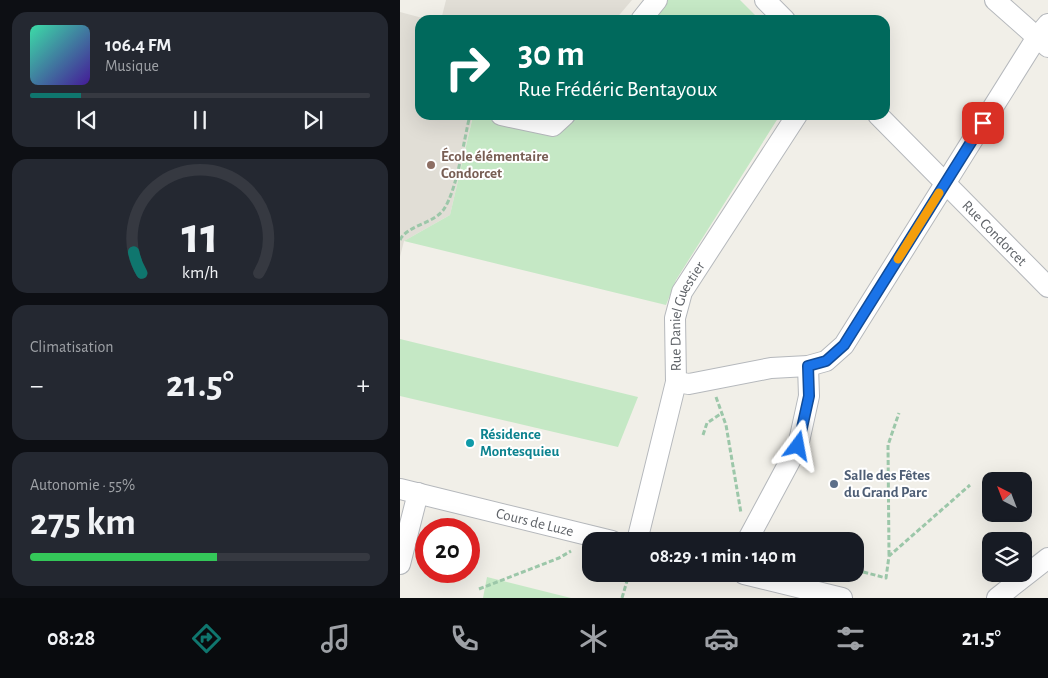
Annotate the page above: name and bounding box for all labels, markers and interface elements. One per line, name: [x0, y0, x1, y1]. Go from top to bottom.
icon: right: [435, 35, 500, 100]
text: 106.4 FM: [105, 36, 171, 55]
text: 30 m: [518, 37, 585, 72]
text: Musique: [105, 58, 159, 74]
text: Rue Frédéric Bentayoux: [518, 78, 717, 100]
pin: [962, 102, 1004, 144]
icon: previous: [73, 106, 101, 134]
icon: pause: [186, 106, 214, 134]
icon: next: [299, 106, 327, 134]
icon: arrive: [969, 109, 997, 137]
place label: École élémentaire Condorcet: [441, 147, 549, 181]
marker: École élémentaire Condorcet: [425, 159, 437, 171]
street label: Rue Condorcet: [960, 198, 1030, 269]
text: 11: [181, 210, 219, 262]
street label: Rue Daniel Guestier: [668, 259, 707, 371]
text: km/h: [182, 264, 218, 282]
text: Climatisation: [30, 339, 114, 355]
text: 21.5°: [166, 366, 234, 404]
text: −: [30, 372, 43, 400]
text: +: [357, 372, 370, 400]
position arrow: [771, 419, 823, 471]
place label: Résidence Montesquieu: [480, 427, 559, 459]
marker: Résidence Montesquieu: [464, 437, 476, 449]
place label: Salle des Fêtes du Grand Parc: [844, 468, 930, 500]
north arrow: [982, 472, 1032, 522]
map controls: [982, 472, 1032, 582]
text: Autonomie · 55%: [30, 477, 135, 493]
marker: Salle des Fêtes du Grand Parc: [828, 478, 840, 490]
text: 275 km: [30, 504, 136, 542]
street label: Cours de Luze: [495, 505, 575, 539]
speed limit sign: 20: [415, 518, 480, 583]
button: layers: [982, 532, 1032, 582]
text: 08:29 · 1 min · 140 m: [650, 547, 796, 566]
icon: directions: [189, 621, 224, 656]
icon: music: [318, 621, 353, 656]
icon: phone: [447, 621, 482, 656]
icon: climate: [576, 621, 611, 656]
icon: car: [704, 621, 739, 656]
icon: filters: [833, 621, 868, 656]
text: 08:28: [47, 627, 95, 649]
text: 21.5°: [962, 627, 1001, 649]

